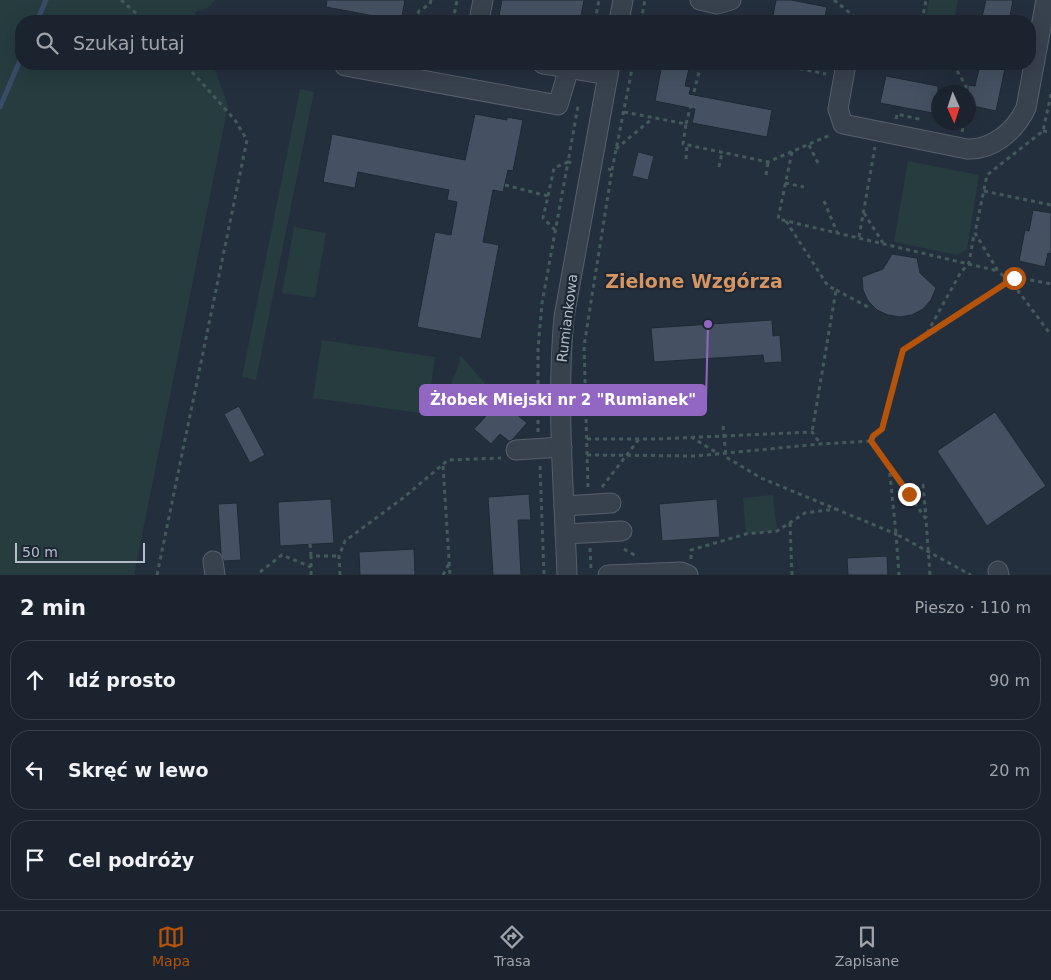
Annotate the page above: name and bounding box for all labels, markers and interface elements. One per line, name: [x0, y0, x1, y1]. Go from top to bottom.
search box: [15, 15, 1036, 70]
icon: search: [33, 29, 61, 57]
text: Szukaj tutaj: [73, 32, 185, 54]
north arrow: [931, 85, 976, 130]
route start: [1003, 267, 1026, 290]
district label: Zielone Wzgórza: [605, 270, 783, 292]
street label: Rumiankowa: [554, 273, 580, 363]
callout: Żłobek Miejski nr 2 "Rumianek": [420, 385, 706, 415]
text: Żłobek Miejski nr 2 "Rumianek": [430, 390, 696, 409]
route end: [898, 483, 921, 506]
scale bar: [15, 540, 145, 563]
text: 50 m: [22, 544, 58, 560]
text: 2 min: [20, 596, 86, 620]
text: Pieszo · 110 m: [914, 598, 1031, 617]
icon: ahead: [21, 666, 49, 694]
text: Idź prosto: [68, 669, 176, 691]
text: 90 m: [989, 671, 1030, 690]
icon: left: [21, 756, 49, 784]
text: Skręć w lewo: [68, 759, 209, 781]
text: 20 m: [989, 761, 1030, 780]
icon: arrive: [21, 846, 49, 874]
text: Cel podróży: [68, 849, 194, 871]
tab: Mapa: [152, 923, 190, 969]
tab: Trasa: [494, 923, 531, 969]
tab: Zapisane: [835, 923, 899, 969]

